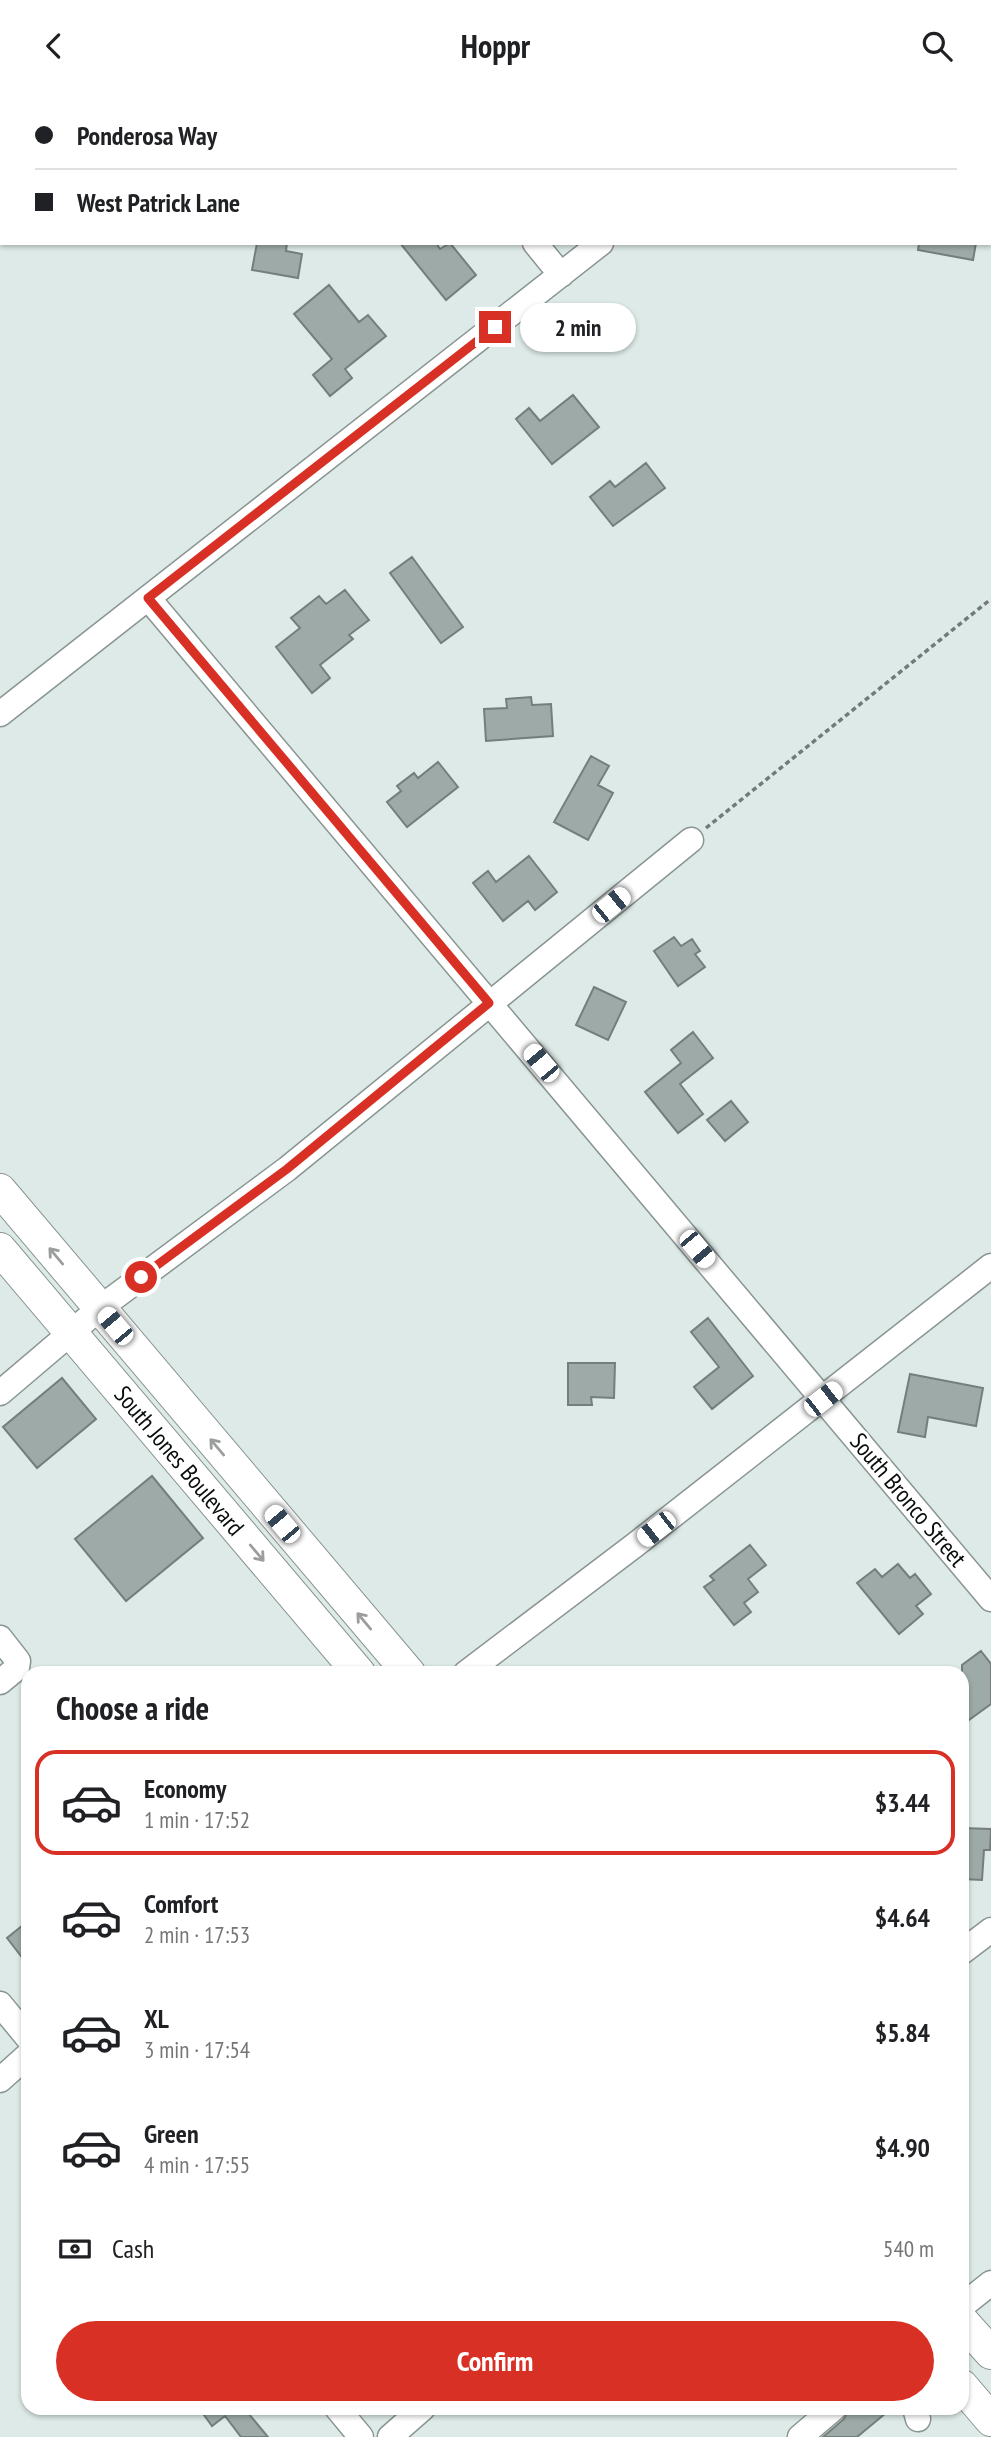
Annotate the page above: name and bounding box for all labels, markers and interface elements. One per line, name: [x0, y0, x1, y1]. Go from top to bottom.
text: Hoppr: [461, 25, 530, 67]
icon: back: [35, 27, 73, 65]
icon: search: [918, 27, 956, 65]
text: Ponderosa Way: [77, 119, 217, 152]
text: West Patrick Lane: [77, 186, 240, 219]
callout: 2 min: [520, 303, 635, 351]
route end: [479, 311, 511, 343]
text: 2 min: [555, 313, 601, 342]
car: [589, 884, 634, 926]
car: [520, 1040, 563, 1086]
car: [676, 1226, 719, 1272]
one-way arrow: [48, 1247, 64, 1265]
route start: [125, 1261, 157, 1293]
car: [94, 1303, 137, 1349]
car: [800, 1378, 847, 1420]
street label: South Jones Boulevard: [108, 1379, 251, 1542]
street label: South Bronco Street: [843, 1426, 974, 1573]
one-way arrow: [210, 1439, 225, 1457]
car: [261, 1501, 304, 1547]
car: [633, 1508, 680, 1550]
one-way arrow: [249, 1544, 265, 1562]
one-way arrow: [357, 1612, 373, 1630]
text: Choose a ride: [56, 1687, 209, 1729]
icon: car: [60, 1771, 123, 1834]
text: Economy: [144, 1772, 226, 1805]
text: $3.44: [875, 1786, 930, 1819]
text: 1 min · 17:52: [144, 1805, 250, 1834]
icon: car: [60, 1886, 123, 1949]
text: Comfort: [144, 1887, 218, 1920]
text: $4.64: [875, 1901, 930, 1934]
text: 2 min · 17:53: [144, 1920, 250, 1949]
icon: car: [60, 2001, 123, 2064]
text: XL: [144, 2002, 169, 2035]
text: $5.84: [875, 2016, 930, 2049]
text: 3 min · 17:54: [144, 2035, 250, 2064]
icon: car: [60, 2116, 123, 2179]
text: Green: [144, 2117, 199, 2150]
text: $4.90: [875, 2131, 930, 2164]
text: 4 min · 17:55: [144, 2150, 250, 2179]
icon: cash: [56, 2230, 94, 2268]
text: Cash: [112, 2232, 154, 2265]
text: 540 m: [883, 2234, 934, 2263]
button: Confirm: [56, 2321, 934, 2401]

